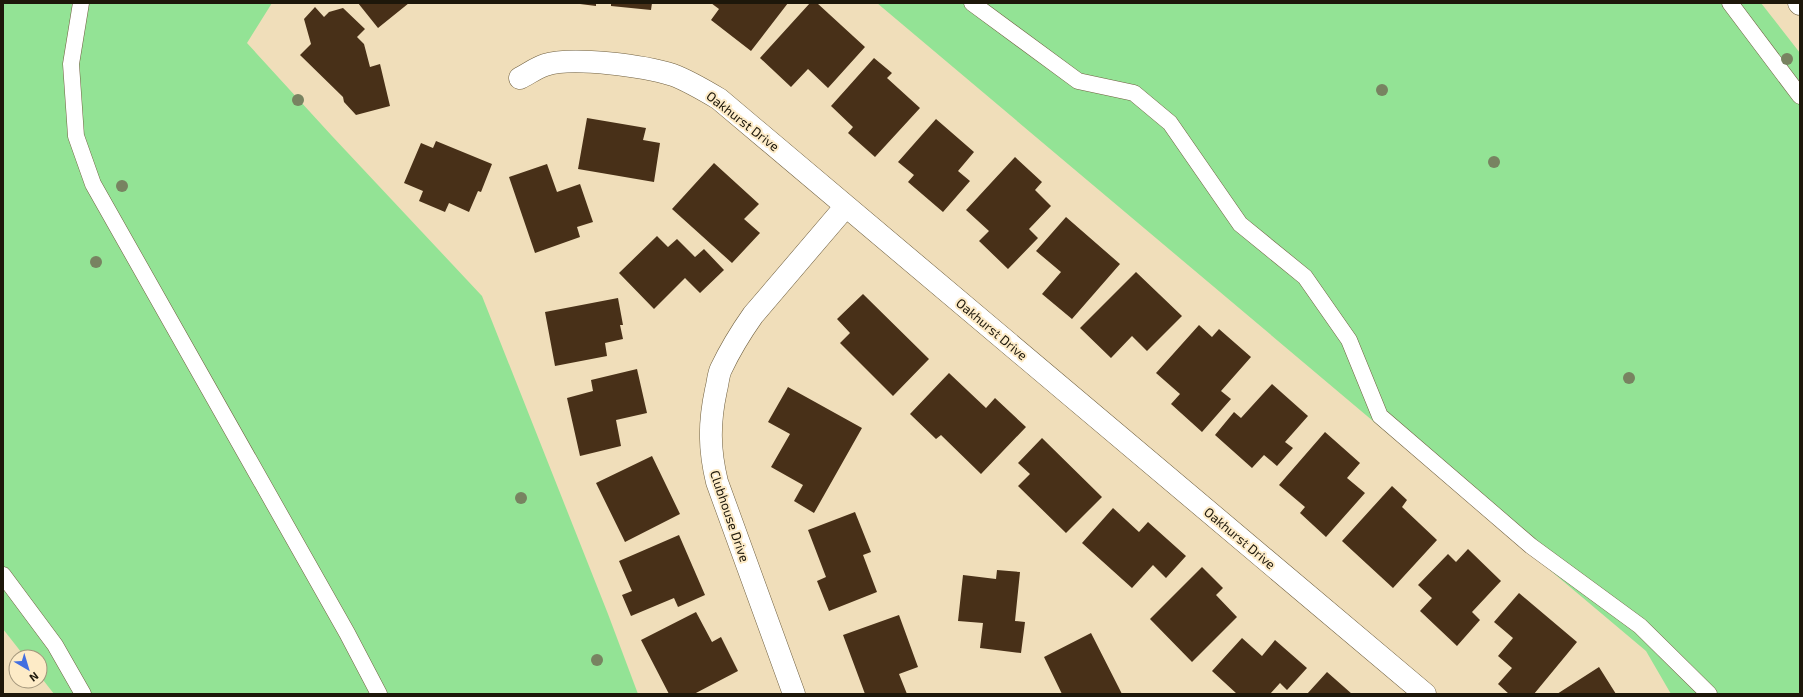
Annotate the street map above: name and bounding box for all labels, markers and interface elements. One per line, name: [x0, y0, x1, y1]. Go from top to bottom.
street label: Oakhurst Drive: [703, 88, 783, 154]
street label: Oakhurst Drive: [953, 295, 1031, 363]
street label: Clubhouse Drive: [707, 468, 753, 564]
street label: Oakhurst Drive: [1201, 504, 1279, 572]
north arrow: [8, 649, 48, 689]
text: N: [27, 670, 42, 685]

